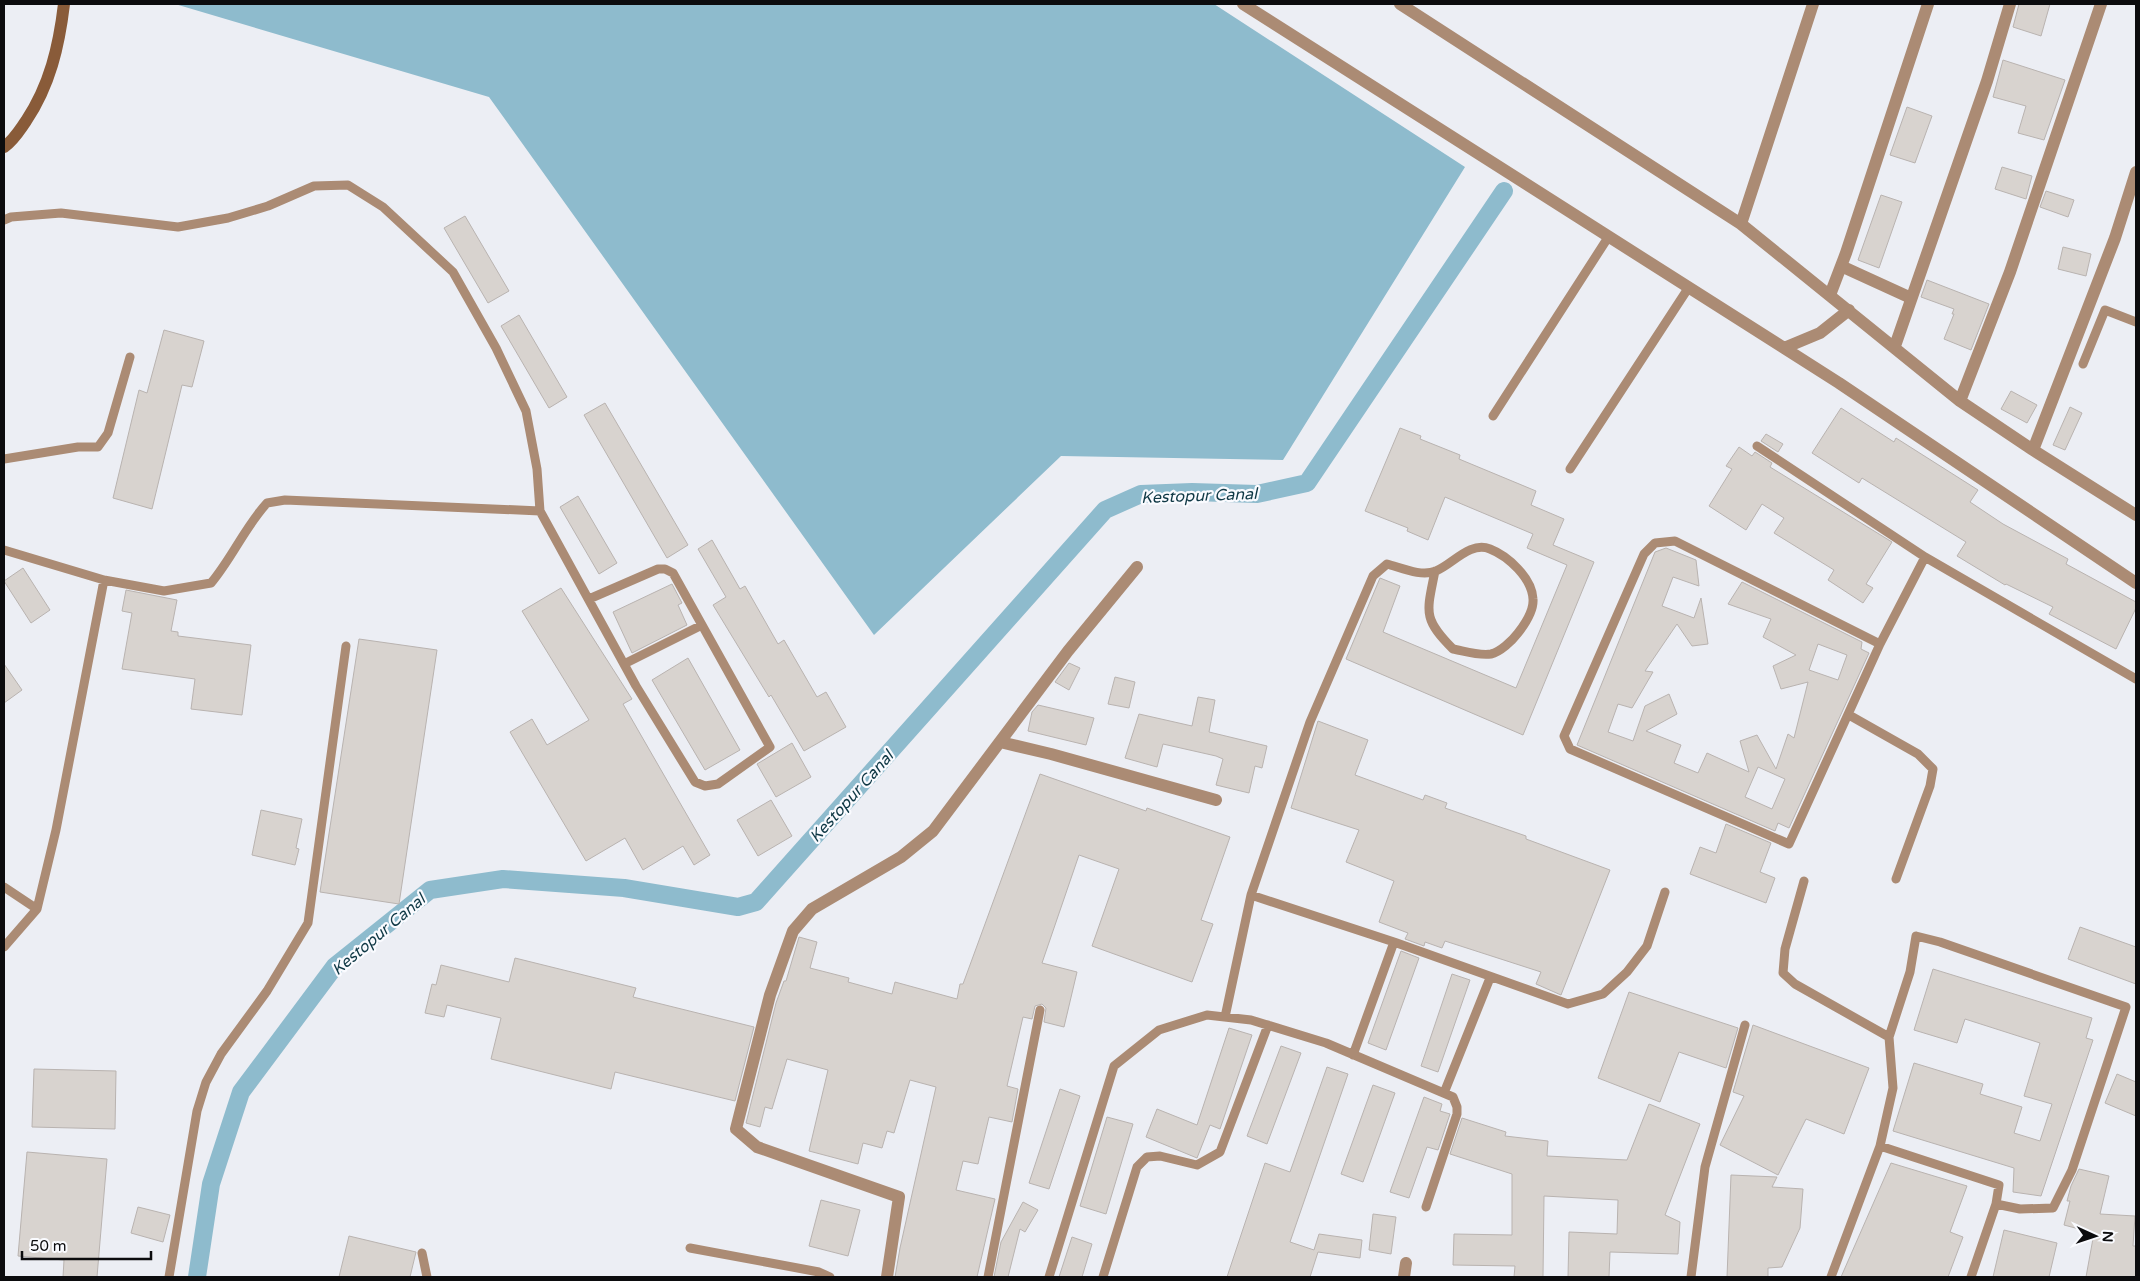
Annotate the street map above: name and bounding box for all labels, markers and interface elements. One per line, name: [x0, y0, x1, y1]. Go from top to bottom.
water label: Kestopur Canal: [1141, 484, 1259, 508]
water label: Kestopur Canal: [805, 745, 899, 846]
water label: Kestopur Canal: [328, 889, 431, 980]
north arrow: [2070, 1211, 2120, 1261]
scale bar: [22, 1228, 151, 1260]
text: N: [2099, 1231, 2116, 1243]
text: 50 m: [30, 1237, 67, 1255]

